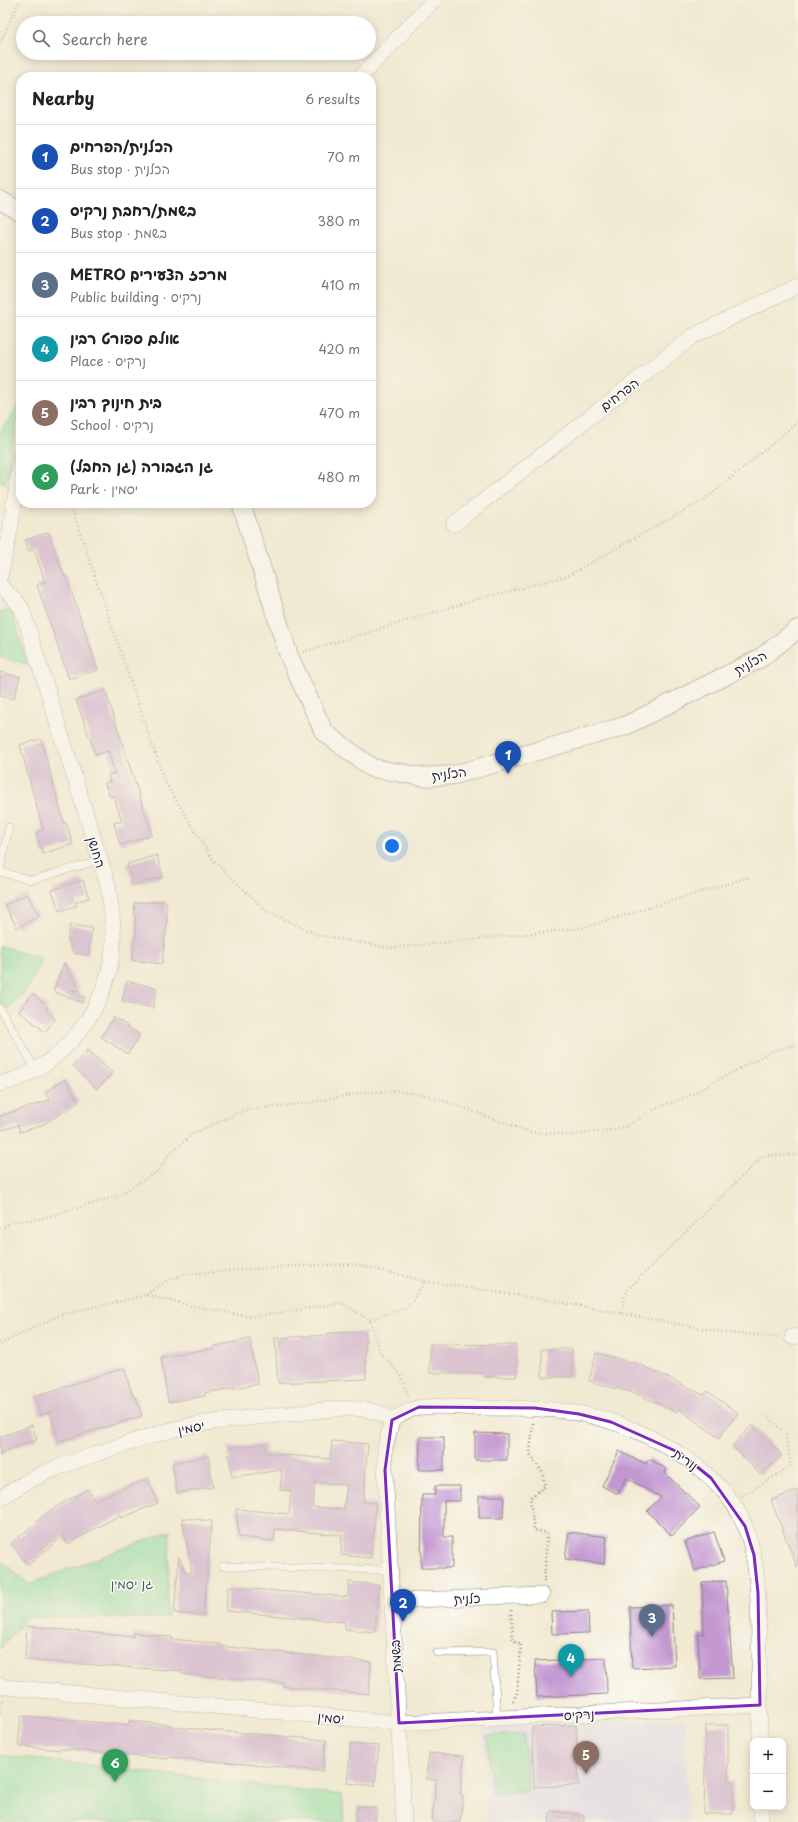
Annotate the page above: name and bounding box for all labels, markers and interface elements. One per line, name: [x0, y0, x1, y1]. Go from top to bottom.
search box: [16, 16, 376, 60]
icon: search: [30, 27, 52, 49]
text: Search here: [62, 27, 148, 50]
text: Nearby: [32, 85, 94, 111]
text: 6 results: [305, 89, 360, 108]
text: הכלנית/הפרחים: [70, 134, 173, 157]
text: 1: [42, 147, 48, 166]
text: 70 m: [327, 147, 360, 166]
text: Bus stop · הכלנית: [70, 159, 170, 178]
text: בשמת/רחבת נרקיס: [70, 198, 197, 221]
text: 2: [40, 211, 50, 230]
text: 380 m: [317, 211, 360, 230]
text: Bus stop · בשמת: [70, 223, 167, 242]
text: METRO מרכז הצעירים: [70, 262, 227, 285]
text: 3: [41, 275, 49, 294]
text: 410 m: [321, 275, 360, 294]
text: Public building · נרקיס: [70, 287, 202, 306]
text: אולם ספורט רבין: [70, 326, 180, 349]
text: 4: [41, 339, 49, 358]
text: 420 m: [318, 339, 360, 358]
text: Place · נרקיס: [70, 351, 146, 370]
street label: הפרחים: [596, 373, 642, 415]
text: בית חינוך רבין: [70, 390, 162, 413]
text: 5: [41, 403, 49, 422]
text: 470 m: [319, 403, 360, 422]
text: School · נרקיס: [70, 415, 154, 434]
text: גן הגבורה (גן החבל): [70, 454, 213, 477]
text: 6: [40, 467, 50, 486]
text: 480 m: [318, 467, 360, 486]
text: Park · יסמין: [70, 479, 138, 498]
street label: הכלנית: [730, 645, 770, 679]
pin: 1: [495, 741, 521, 774]
street label: הכלנית: [430, 761, 468, 785]
street label: החושן: [83, 834, 111, 870]
your location: [382, 836, 402, 856]
street label: יסמין: [176, 1415, 206, 1439]
street label: נורית: [669, 1443, 702, 1475]
park label: גן יסמין: [111, 1574, 153, 1593]
street label: כלנית: [453, 1588, 481, 1608]
pin: 2: [390, 1589, 416, 1622]
pin: 3: [639, 1604, 665, 1637]
street label: בשמת: [385, 1639, 405, 1674]
pin: 4: [558, 1644, 584, 1677]
street label: נרקיס: [563, 1704, 595, 1724]
street label: יסמין: [317, 1706, 345, 1728]
map controls: [750, 1738, 786, 1810]
button: +: [750, 1738, 786, 1774]
pin: 5: [573, 1741, 599, 1774]
pin: 6: [102, 1749, 128, 1782]
button: −: [750, 1774, 786, 1810]

